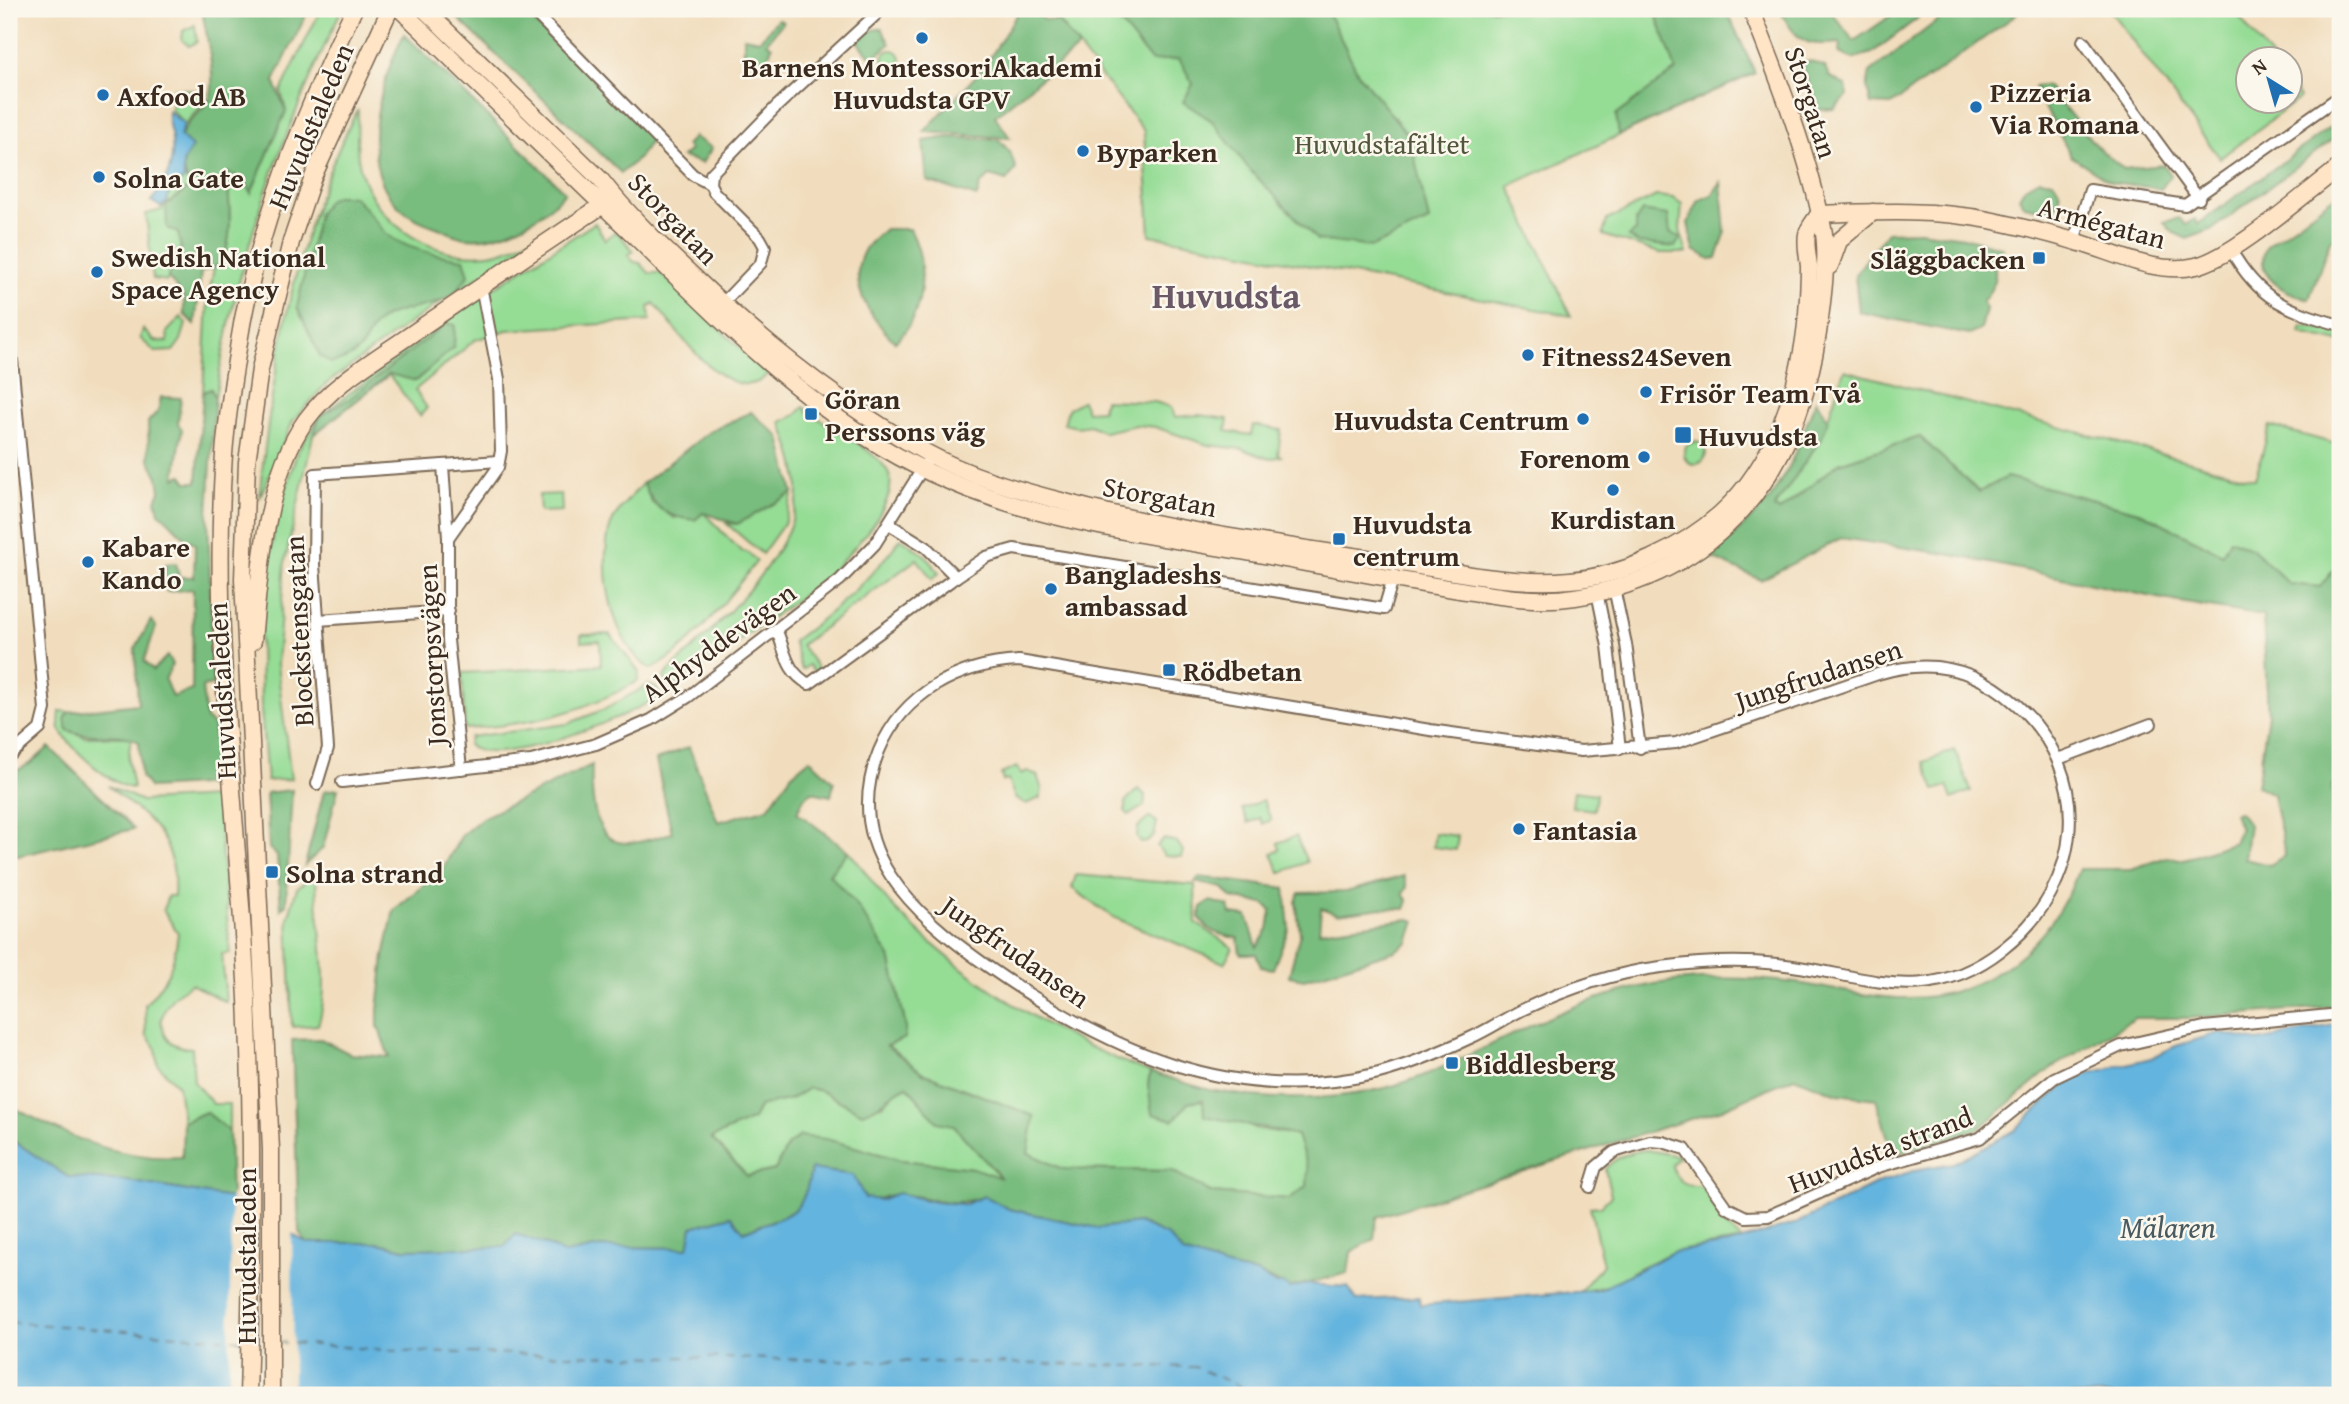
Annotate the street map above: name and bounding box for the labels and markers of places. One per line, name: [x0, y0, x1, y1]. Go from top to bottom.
marker: Barnens MontessoriAkademi Huvudsta GPV: [914, 30, 930, 46]
place label: Barnens MontessoriAkademi Huvudsta GPV: [742, 46, 1103, 119]
place label: Pizzeria Via Romana: [1990, 71, 2140, 144]
place label: Axfood AB: [117, 75, 247, 116]
marker: Axfood AB: [95, 87, 111, 103]
marker: Pizzeria Via Romana: [1968, 99, 1984, 115]
place label: Byparken: [1097, 131, 1218, 172]
marker: Byparken: [1075, 143, 1091, 159]
place label: Solna Gate: [113, 157, 244, 198]
marker: Solna Gate: [91, 169, 107, 185]
place label: Swedish National Space Agency: [111, 236, 326, 309]
place label: Släggbacken: [1870, 238, 2025, 279]
marker: Släggbacken: [2031, 250, 2047, 266]
marker: Swedish National Space Agency: [89, 264, 105, 280]
place label: Fitness24Seven: [1542, 335, 1732, 376]
marker: Fitness24Seven: [1520, 347, 1536, 363]
place label: Frisör Team Två: [1660, 372, 1862, 413]
place label: Göran Perssons väg: [825, 378, 985, 451]
marker: Frisör Team Två: [1638, 384, 1654, 400]
place label: Huvudsta Centrum: [1334, 399, 1569, 440]
marker: Göran Perssons väg: [803, 406, 819, 422]
marker: Huvudsta Centrum: [1575, 411, 1591, 427]
place label: Huvudsta: [1699, 415, 1819, 456]
marker: Huvudsta: [1673, 425, 1693, 445]
place label: Forenom: [1520, 437, 1630, 478]
marker: Forenom: [1636, 449, 1652, 465]
marker: Kurdistan: [1605, 482, 1621, 498]
place label: Kurdistan: [1551, 498, 1676, 539]
place label: Huvudsta centrum: [1353, 503, 1473, 576]
place label: Kabare Kando: [102, 526, 190, 599]
marker: Huvudsta centrum: [1331, 531, 1347, 547]
place label: Bangladeshs ambassad: [1065, 553, 1221, 626]
marker: Kabare Kando: [80, 554, 96, 570]
marker: Bangladeshs ambassad: [1043, 581, 1059, 597]
place label: Rödbetan: [1183, 650, 1302, 691]
marker: Rödbetan: [1161, 662, 1177, 678]
place label: Fantasia: [1533, 809, 1638, 850]
marker: Fantasia: [1511, 821, 1527, 837]
place label: Solna strand: [286, 852, 444, 893]
marker: Solna strand: [264, 864, 280, 880]
place label: Biddlesberg: [1466, 1043, 1616, 1084]
marker: Biddlesberg: [1444, 1055, 1460, 1071]

